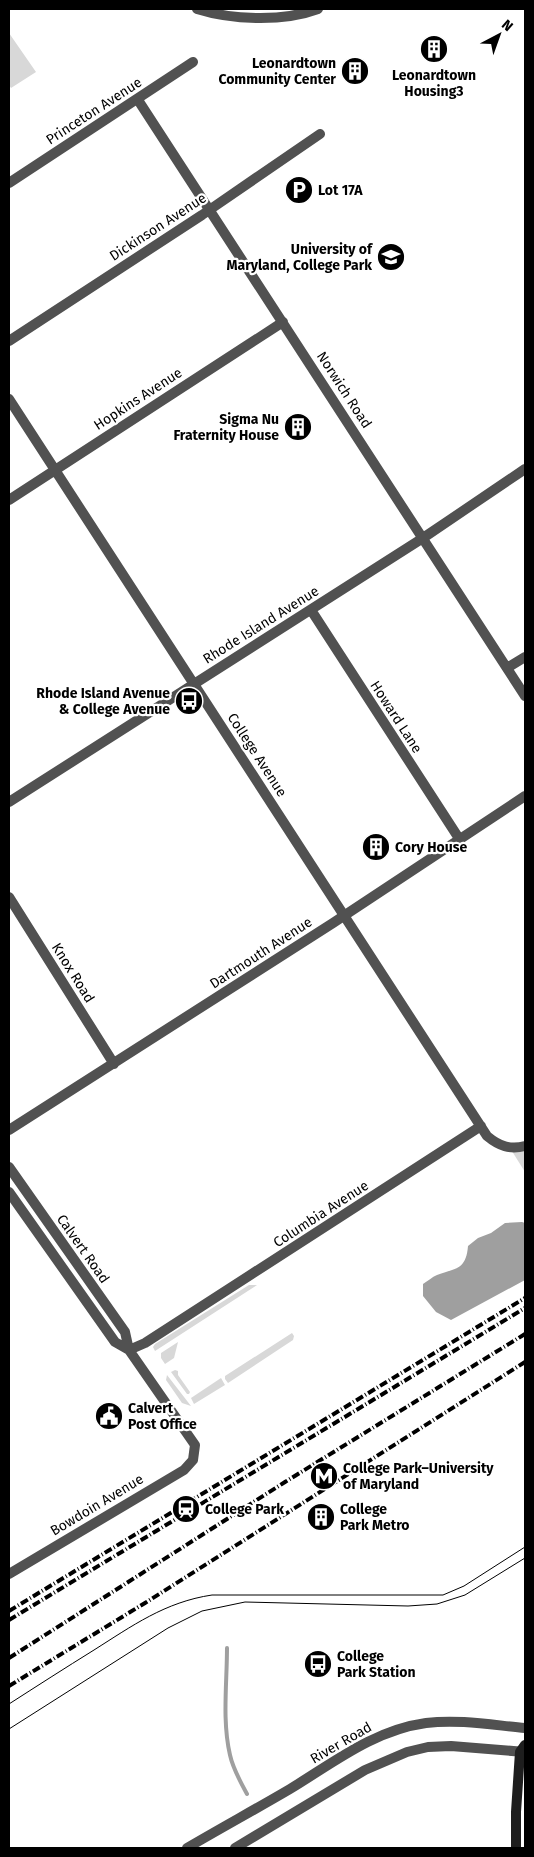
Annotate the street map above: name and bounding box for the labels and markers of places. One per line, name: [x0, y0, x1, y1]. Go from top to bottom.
building icon: Leonardtown Housing3: [419, 34, 449, 64]
place label: Leonardtown Community Center: [218, 55, 336, 88]
building icon: Leonardtown Community Center: [340, 56, 370, 86]
place label: Leonardtown Housing3: [392, 67, 476, 100]
parking icon: Lot 17A: [284, 175, 314, 205]
place label: Lot 17A: [318, 182, 363, 199]
place label: University of Maryland, College Park: [226, 241, 374, 274]
school or university icon: University of Maryland, College Park: [376, 242, 406, 272]
place label: Sigma Nu Fraternity House: [173, 411, 279, 444]
building icon: Sigma Nu Fraternity House: [283, 412, 313, 442]
place label: Rhode Island Avenue & College Avenue: [36, 685, 170, 718]
bus stop icon: Rhode Island Avenue & College Avenue: [174, 686, 204, 716]
building icon: Cory House: [361, 832, 391, 862]
place label: Cory House: [395, 839, 467, 856]
place label: Calvert Post Office: [128, 1400, 197, 1433]
public building icon: Calvert Post Office: [94, 1401, 124, 1431]
place label: College Park–University of Maryland: [343, 1460, 494, 1493]
metro station icon: College Park–University of Maryland: [309, 1461, 339, 1491]
station icon: College Park: [171, 1494, 201, 1524]
place label: College Park: [205, 1501, 284, 1518]
place label: College Park Metro: [340, 1501, 410, 1534]
building icon: College Park Metro: [306, 1502, 336, 1532]
place label: College Park Station: [337, 1648, 416, 1681]
bus stop icon: College Park Station: [303, 1649, 333, 1679]

